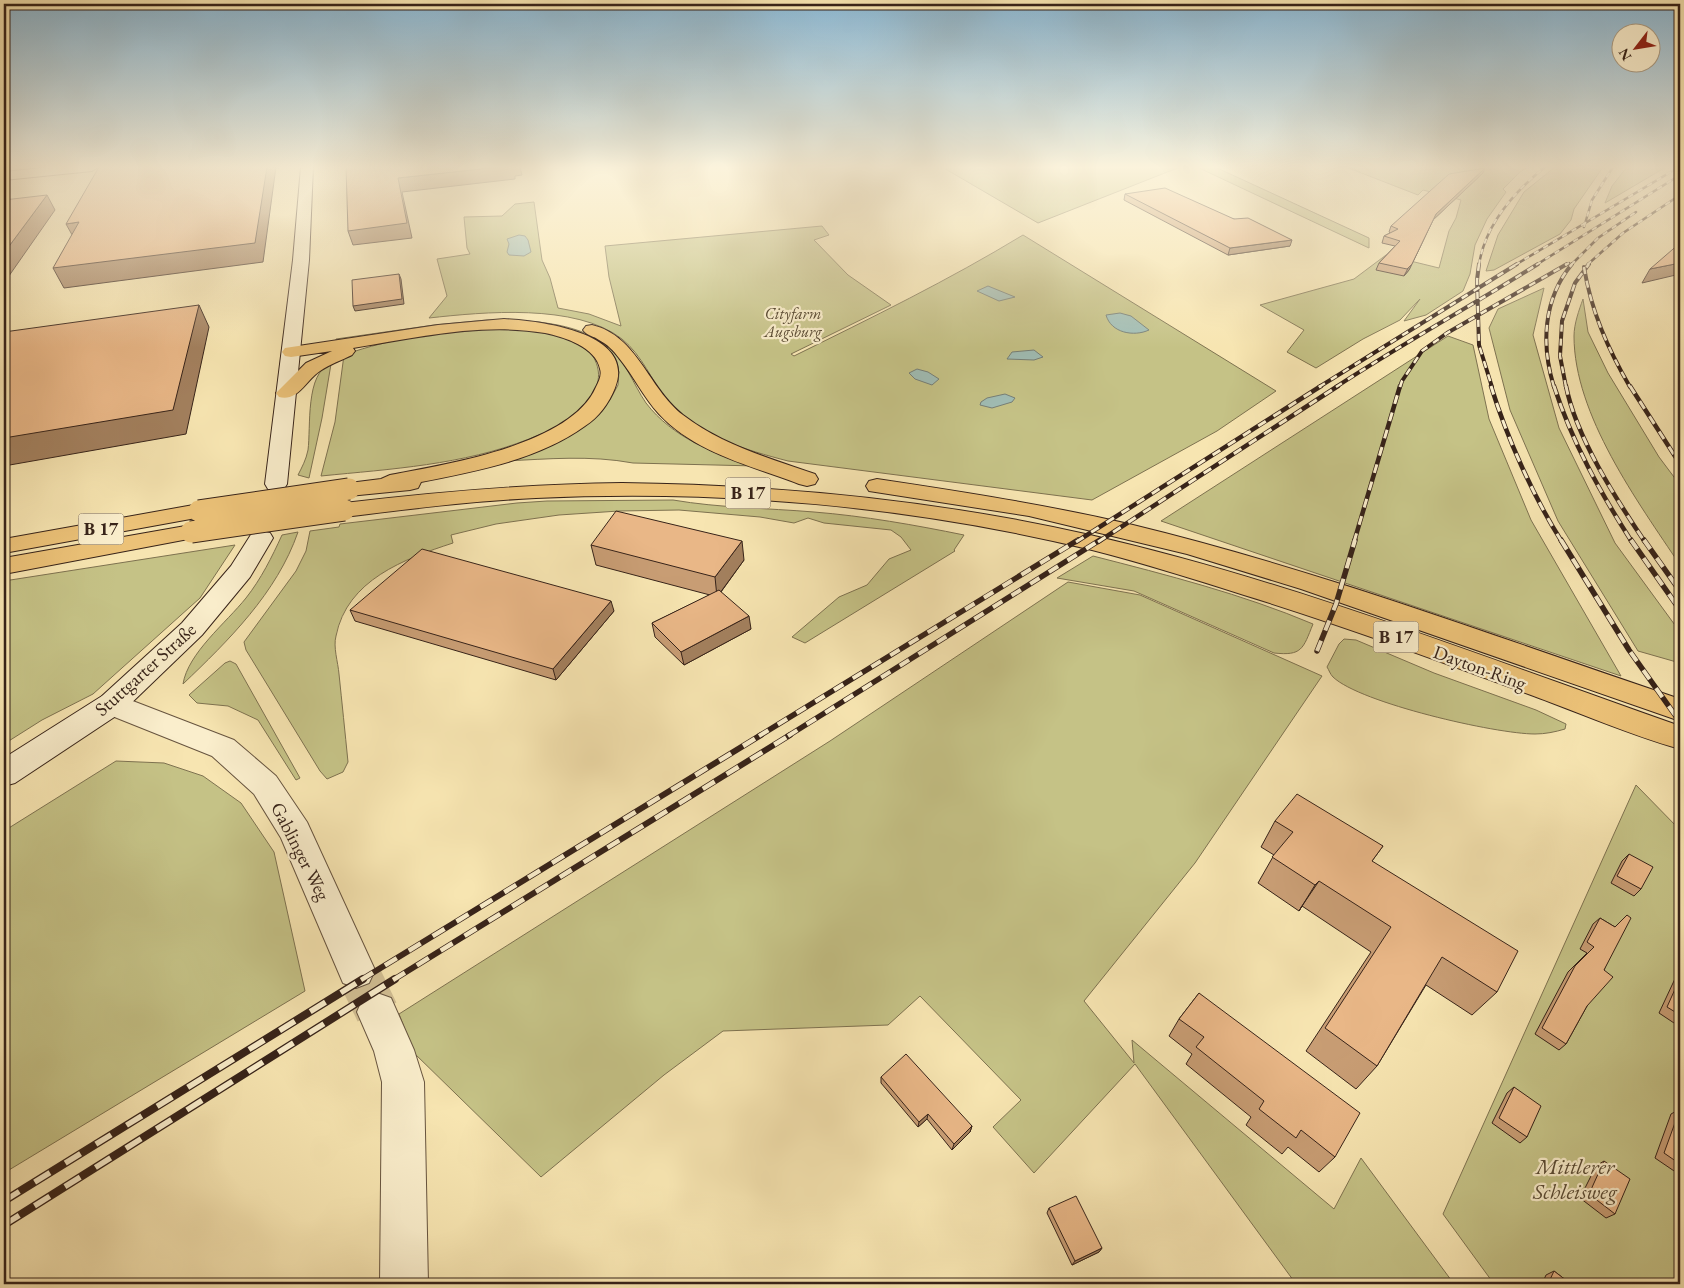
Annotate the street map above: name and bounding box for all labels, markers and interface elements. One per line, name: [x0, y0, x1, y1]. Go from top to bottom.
north arrow: [1612, 22, 1662, 72]
text: N: [1614, 45, 1635, 64]
park label: Cityfarm Augsburg: [763, 303, 823, 342]
road number: B 17: [726, 478, 770, 508]
road number: B 17: [78, 514, 124, 544]
street label: Stuttgarter Straße: [89, 617, 201, 722]
road number: B 17: [1374, 622, 1418, 652]
street label: Dayton-Ring: [1430, 639, 1530, 696]
street label: Gablinger Weg: [265, 798, 336, 905]
park label: Mittlerer Schleisweg: [1532, 1152, 1618, 1206]

